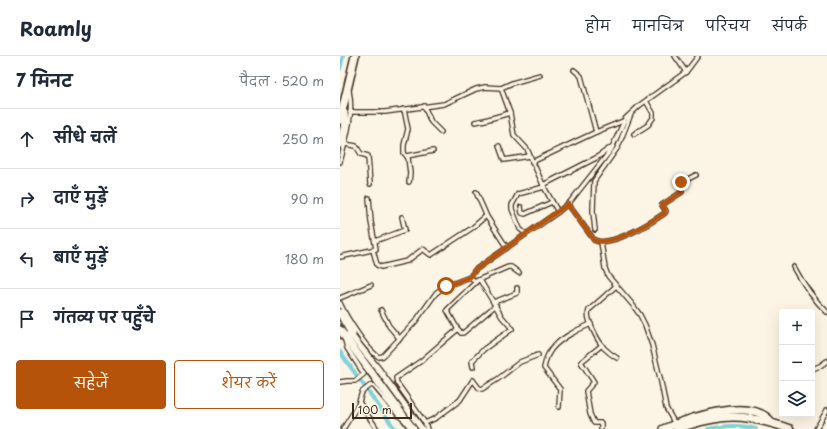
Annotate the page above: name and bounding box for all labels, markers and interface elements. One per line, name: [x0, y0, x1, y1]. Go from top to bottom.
text: Roamly: [20, 14, 92, 42]
text: होम: [586, 15, 610, 36]
text: मानचित्र: [632, 15, 684, 36]
text: परिचय: [706, 15, 750, 36]
text: संपर्क: [772, 15, 807, 36]
text: 7 मिनट: [16, 67, 72, 93]
text: पैदल · 520 m: [240, 71, 324, 90]
text: सीधे चलें: [54, 125, 116, 148]
icon: ahead: [16, 128, 38, 150]
text: 250 m: [282, 129, 324, 148]
route end: [672, 173, 690, 191]
text: दाएँ मुड़ें: [54, 185, 107, 208]
icon: right: [16, 188, 38, 210]
text: 90 m: [291, 189, 324, 208]
text: बाएँ मुड़ें: [54, 245, 108, 268]
icon: left: [16, 248, 38, 270]
text: 180 m: [285, 249, 324, 268]
route start: [437, 277, 455, 295]
text: गंतव्य पर पहुँचे: [54, 305, 155, 328]
icon: arrive: [16, 308, 38, 330]
map controls: [779, 309, 815, 417]
button: +: [779, 309, 815, 345]
button: −: [779, 345, 815, 381]
button: सहेजें: [16, 360, 166, 409]
button: शेयर करें: [174, 360, 324, 409]
button: layers: [779, 381, 815, 417]
scale bar: [352, 401, 412, 420]
text: 100 m: [358, 401, 392, 418]

